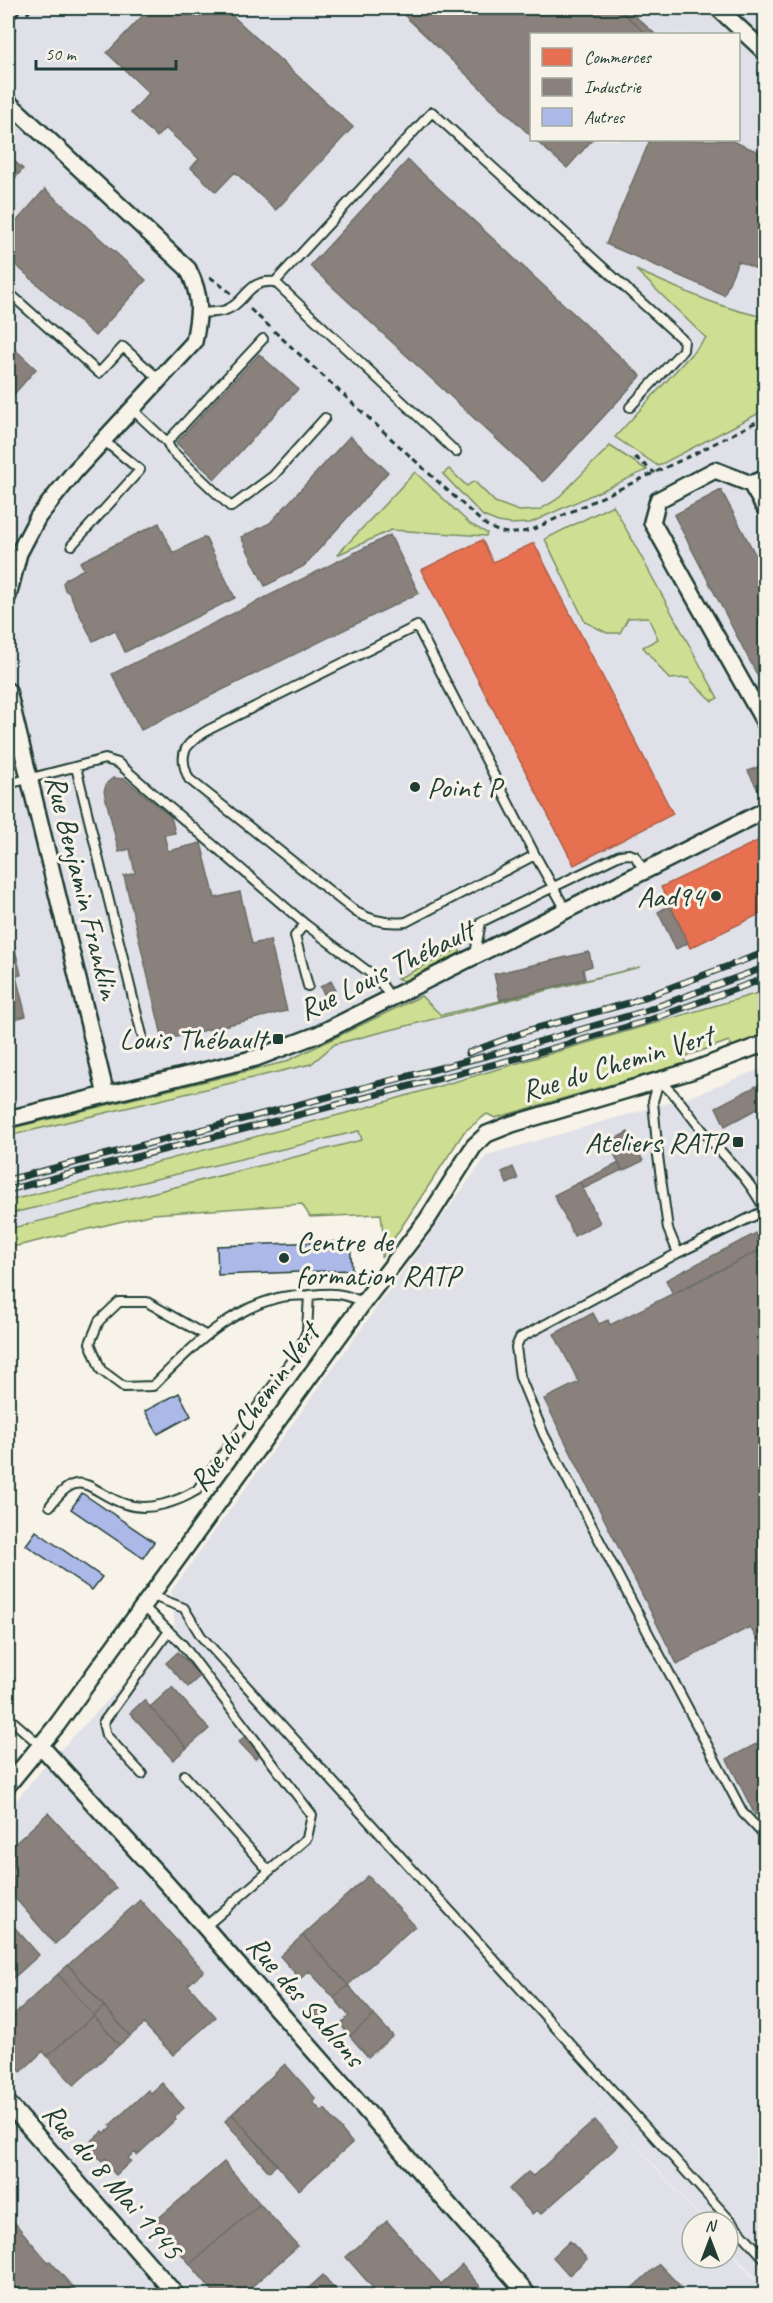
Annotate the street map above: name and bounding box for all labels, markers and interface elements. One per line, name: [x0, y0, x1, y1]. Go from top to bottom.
scale bar: [36, 33, 176, 71]
legend: [530, 33, 740, 141]
text: 50 m: [45, 43, 78, 65]
text: Commerces: [584, 46, 653, 68]
text: Industrie: [584, 76, 642, 98]
text: Autres: [584, 106, 626, 128]
place label: Point P: [427, 768, 505, 806]
street label: Rue Benjamin Franklin: [37, 771, 130, 1004]
marker: Point P: [408, 780, 422, 794]
place label: Aad94: [637, 877, 706, 915]
marker: Aad94: [709, 889, 723, 903]
street label: Rue Louis Thébault: [292, 910, 483, 1029]
street label: Rue du Chemin Vert: [517, 1015, 721, 1110]
place label: Louis Thébault: [119, 1020, 270, 1058]
marker: Louis Thébault: [271, 1032, 285, 1046]
place label: Ateliers RATP: [585, 1123, 730, 1161]
marker: Ateliers RATP: [731, 1135, 745, 1149]
place label: Centre de formation RATP: [296, 1222, 463, 1294]
marker: Centre de formation RATP: [277, 1251, 291, 1265]
street label: Rue du Chemin Vert: [180, 1312, 330, 1498]
street label: Rue des Sablons: [238, 1927, 375, 2077]
street label: Rue du 8 Mai 1945: [34, 2095, 193, 2268]
north arrow: [680, 2210, 740, 2270]
text: N: [705, 2216, 718, 2236]

